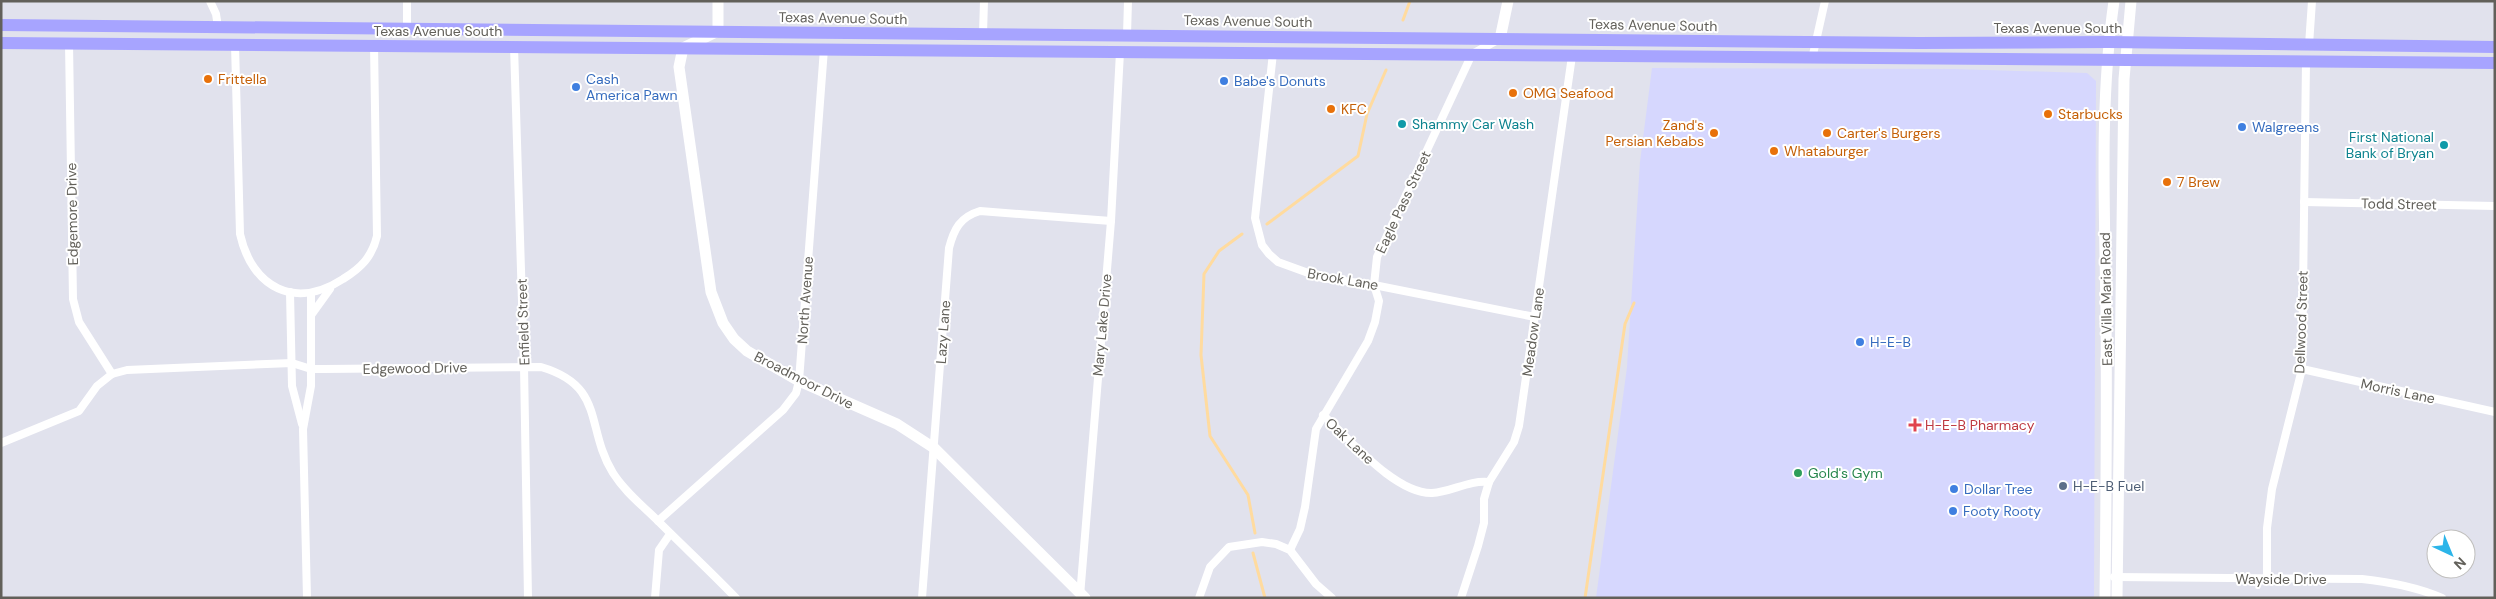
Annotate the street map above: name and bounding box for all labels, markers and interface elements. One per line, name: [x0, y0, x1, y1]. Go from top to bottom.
street label: Texas Avenue South: [778, 8, 908, 28]
street label: Texas Avenue South: [1183, 11, 1313, 31]
street label: Texas Avenue South: [1588, 15, 1718, 35]
street label: Texas Avenue South: [1994, 19, 2122, 37]
street label: Texas Avenue South: [374, 22, 502, 40]
place label: Frittella: [218, 70, 267, 88]
place label: Cash America Pawn: [586, 70, 678, 104]
place label: Babe's Donuts: [1234, 72, 1326, 90]
marker: Frittella: [202, 73, 214, 85]
marker: Babe's Donuts: [1218, 75, 1230, 87]
marker: Cash America Pawn: [570, 81, 582, 93]
place label: OMG Seafood: [1523, 84, 1614, 102]
marker: OMG Seafood: [1507, 87, 1519, 99]
place label: KFC: [1341, 100, 1367, 118]
marker: KFC: [1325, 103, 1337, 115]
place label: Starbucks: [2058, 105, 2123, 123]
marker: Starbucks: [2042, 108, 2054, 120]
place label: Shammy Car Wash: [1412, 115, 1534, 133]
place label: Zand's Persian Kebabs: [1606, 116, 1704, 150]
marker: Shammy Car Wash: [1396, 118, 1408, 130]
place label: Walgreens: [2252, 118, 2319, 136]
marker: Walgreens: [2236, 121, 2248, 133]
place label: Carter's Burgers: [1837, 124, 1940, 142]
marker: Zand's Persian Kebabs: [1708, 127, 1720, 139]
marker: Carter's Burgers: [1821, 127, 1833, 139]
place label: First National Bank of Bryan: [2346, 128, 2434, 162]
marker: First National Bank of Bryan: [2438, 139, 2450, 151]
place label: Whataburger: [1784, 142, 1869, 160]
marker: Whataburger: [1768, 145, 1780, 157]
street label: Eagle Pass Street: [1371, 148, 1435, 256]
street label: Edgemore Drive: [62, 162, 82, 266]
place label: 7 Brew: [2177, 173, 2220, 191]
marker: 7 Brew: [2161, 176, 2173, 188]
street label: Todd Street: [2361, 194, 2437, 214]
street label: East Villa Maria Road: [2096, 232, 2116, 366]
street label: North Avenue: [793, 255, 817, 345]
street label: Brook Lane: [1306, 264, 1380, 294]
street label: Dellwood Street: [2290, 270, 2312, 374]
street label: Mary Lake Drive: [1089, 273, 1115, 377]
street label: Enfield Street: [512, 278, 534, 366]
street label: Meadow Lane: [1518, 286, 1548, 378]
street label: Lazy Lane: [932, 299, 954, 365]
place label: H-E-B: [1870, 333, 1911, 351]
marker: H-E-B: [1854, 336, 1866, 348]
street label: Broadmoor Drive: [751, 347, 857, 413]
street label: Edgewood Drive: [363, 358, 467, 378]
street label: Morris Lane: [2359, 374, 2437, 408]
street label: Oak Lane: [1322, 414, 1378, 468]
place label: H-E-B Pharmacy: [1925, 416, 2035, 434]
marker: H-E-B Pharmacy: [1909, 419, 1921, 431]
place label: Gold's Gym: [1808, 464, 1883, 482]
marker: Gold's Gym: [1792, 467, 1804, 479]
place label: H-E-B Fuel: [2073, 477, 2144, 495]
place label: Dollar Tree: [1964, 480, 2033, 498]
marker: H-E-B Fuel: [2057, 480, 2069, 492]
marker: Dollar Tree: [1948, 483, 1960, 495]
place label: Footy Rooty: [1963, 502, 2041, 520]
marker: Footy Rooty: [1947, 505, 1959, 517]
north arrow: [2426, 529, 2476, 579]
text: N: [2450, 553, 2470, 573]
street label: Wayside Drive: [2235, 570, 2327, 588]

